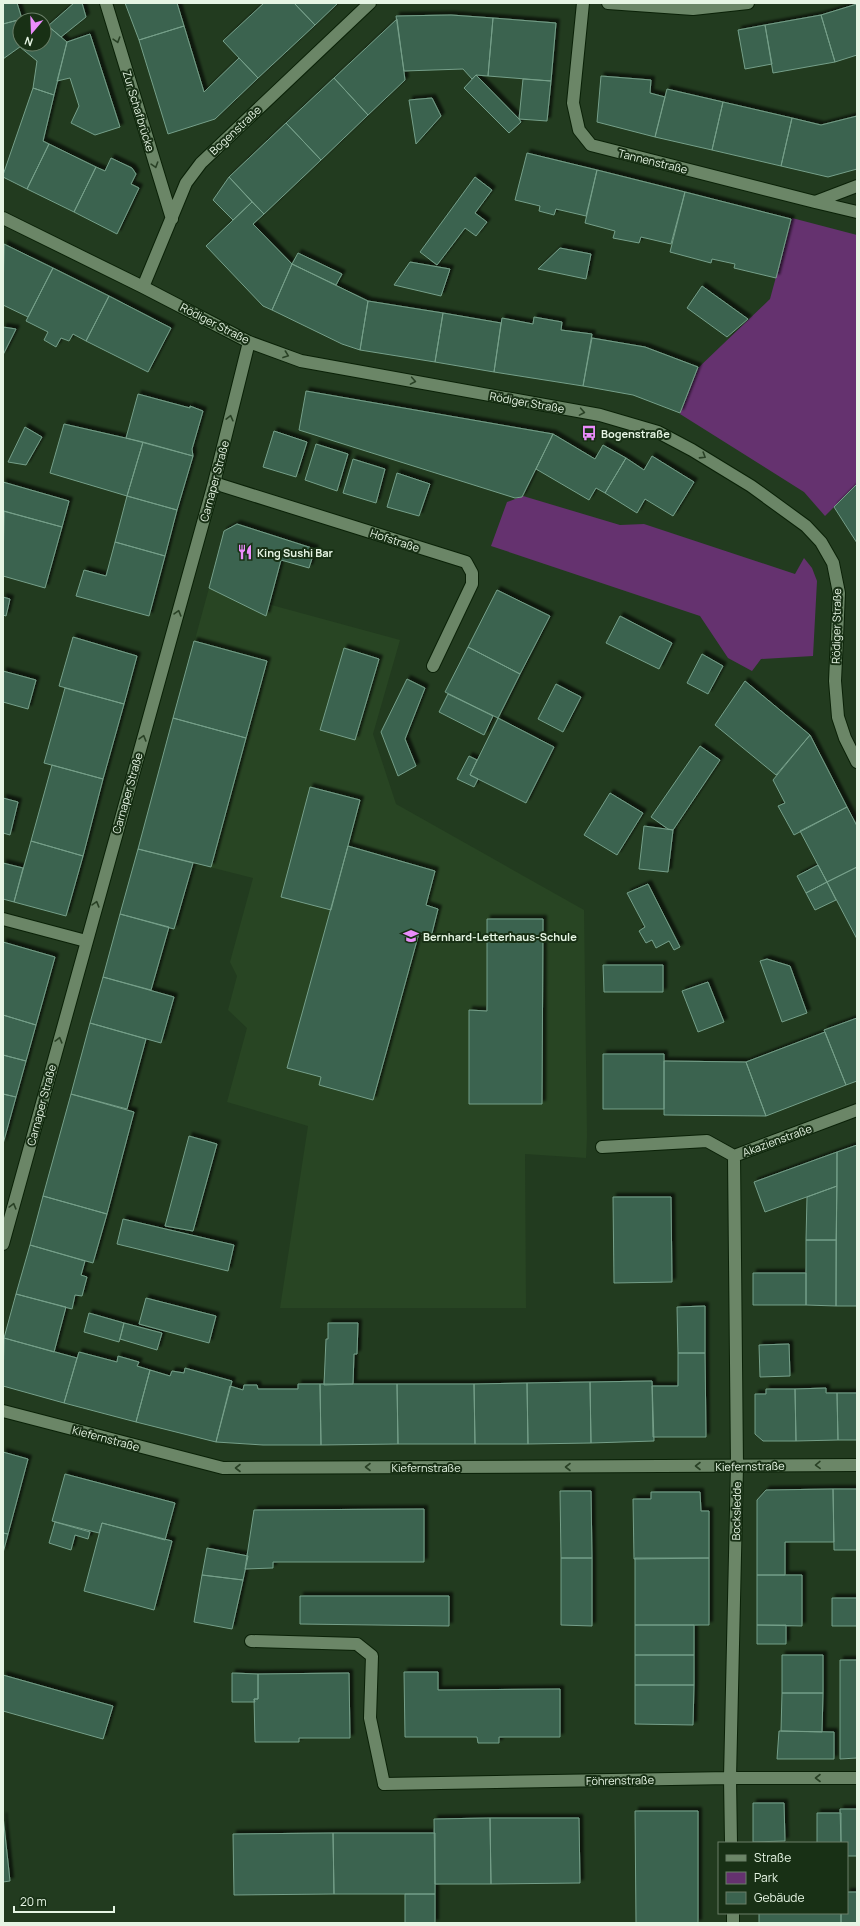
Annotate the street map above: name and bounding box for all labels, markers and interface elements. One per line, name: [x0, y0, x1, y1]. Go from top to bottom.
north arrow: [12, 12, 52, 52]
text: N: [22, 34, 35, 50]
one-way arrow: [113, 37, 121, 44]
street label: Zur Schafbrücke: [120, 69, 159, 154]
street label: Bogenstraße: [206, 102, 265, 158]
street label: Tannenstraße: [617, 145, 690, 177]
one-way arrow: [150, 161, 159, 168]
street label: Rödiger Straße: [178, 299, 253, 347]
one-way arrow: [282, 351, 289, 359]
one-way arrow: [410, 376, 416, 385]
street label: Rödiger Straße: [488, 388, 566, 416]
one-way arrow: [579, 407, 585, 416]
one-way arrow: [226, 414, 234, 421]
bus stop icon: Bogenstraße: [580, 424, 598, 442]
place label: Bogenstraße: [601, 426, 670, 441]
street label: Carnaper Straße: [196, 438, 232, 523]
one-way arrow: [699, 452, 706, 459]
street label: Hofstraße: [368, 525, 422, 555]
restaurant icon: King Sushi Bar: [236, 543, 254, 561]
place label: King Sushi Bar: [257, 545, 334, 560]
street label: Rödiger Straße: [828, 587, 844, 664]
one-way arrow: [173, 610, 182, 617]
one-way arrow: [138, 735, 147, 742]
street label: Carnaper Straße: [108, 750, 146, 835]
one-way arrow: [92, 901, 100, 907]
school or university icon: Bernhard-Letterhaus-Schule: [402, 927, 420, 945]
place label: Bernhard-Letterhaus-Schule: [423, 929, 577, 944]
one-way arrow: [54, 1037, 63, 1044]
street label: Carnaper Straße: [23, 1062, 59, 1147]
street label: Akazienstraße: [740, 1120, 814, 1159]
one-way arrow: [8, 1203, 17, 1210]
street label: Kiefernstraße: [71, 1422, 142, 1454]
street label: Kiefernstraße: [715, 1458, 785, 1474]
street label: Kiefernstraße: [391, 1460, 461, 1475]
one-way arrow: [815, 1461, 821, 1469]
one-way arrow: [695, 1462, 701, 1470]
one-way arrow: [365, 1463, 371, 1471]
one-way arrow: [565, 1463, 571, 1471]
one-way arrow: [235, 1464, 241, 1472]
street label: Bocksledde: [728, 1481, 744, 1541]
street label: Föhrenstraße: [586, 1772, 655, 1788]
one-way arrow: [815, 1774, 821, 1782]
legend: [718, 1842, 848, 1914]
text: Straße: [754, 1849, 791, 1866]
text: Park: [754, 1869, 779, 1886]
scale bar: [14, 1888, 114, 1914]
text: Gebäude: [754, 1889, 805, 1906]
text: 20 m: [20, 1893, 47, 1910]

